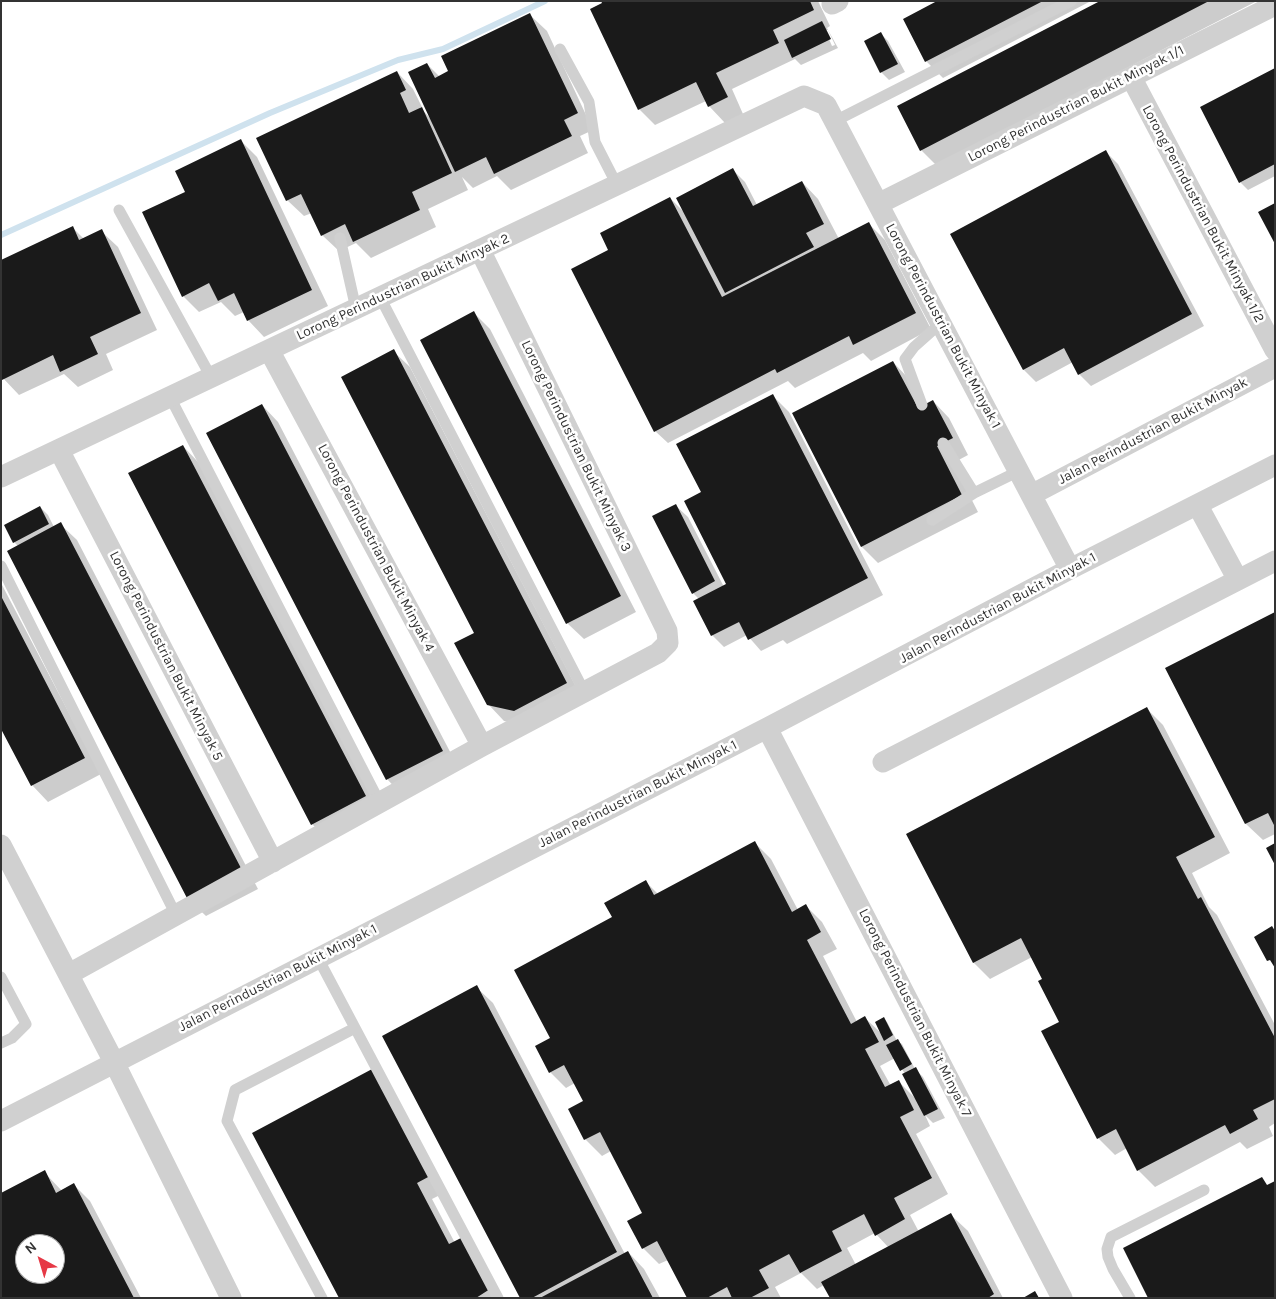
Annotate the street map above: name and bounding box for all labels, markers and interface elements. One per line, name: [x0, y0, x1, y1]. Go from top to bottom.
street label: Lorong Perindustrian Bukit Minyak 1/1: [965, 42, 1187, 166]
street label: Lorong Perindustrian Bukit Minyak 1/2: [1138, 102, 1268, 326]
street label: Lorong Perindustrian Bukit Minyak 1: [882, 221, 1004, 431]
street label: Lorong Perindustrian Bukit Minyak 2: [294, 230, 512, 344]
street label: Lorong Perindustrian Bukit Minyak 3: [517, 337, 635, 555]
street label: Jalan Perindustrian Bukit Minyak: [1056, 374, 1250, 488]
street label: Lorong Perindustrian Bukit Minyak 4: [314, 441, 438, 655]
street label: Lorong Perindustrian Bukit Minyak 5: [106, 548, 226, 764]
street label: Jalan Perindustrian Bukit Minyak 1: [897, 549, 1099, 667]
street label: Jalan Perindustrian Bukit Minyak 1: [536, 737, 740, 851]
street label: Lorong Perindustrian Bukit Minyak 7: [855, 906, 975, 1120]
street label: Jalan Perindustrian Bukit Minyak 1: [176, 921, 380, 1035]
north arrow: [15, 1234, 65, 1284]
text: N: [22, 1238, 40, 1258]

